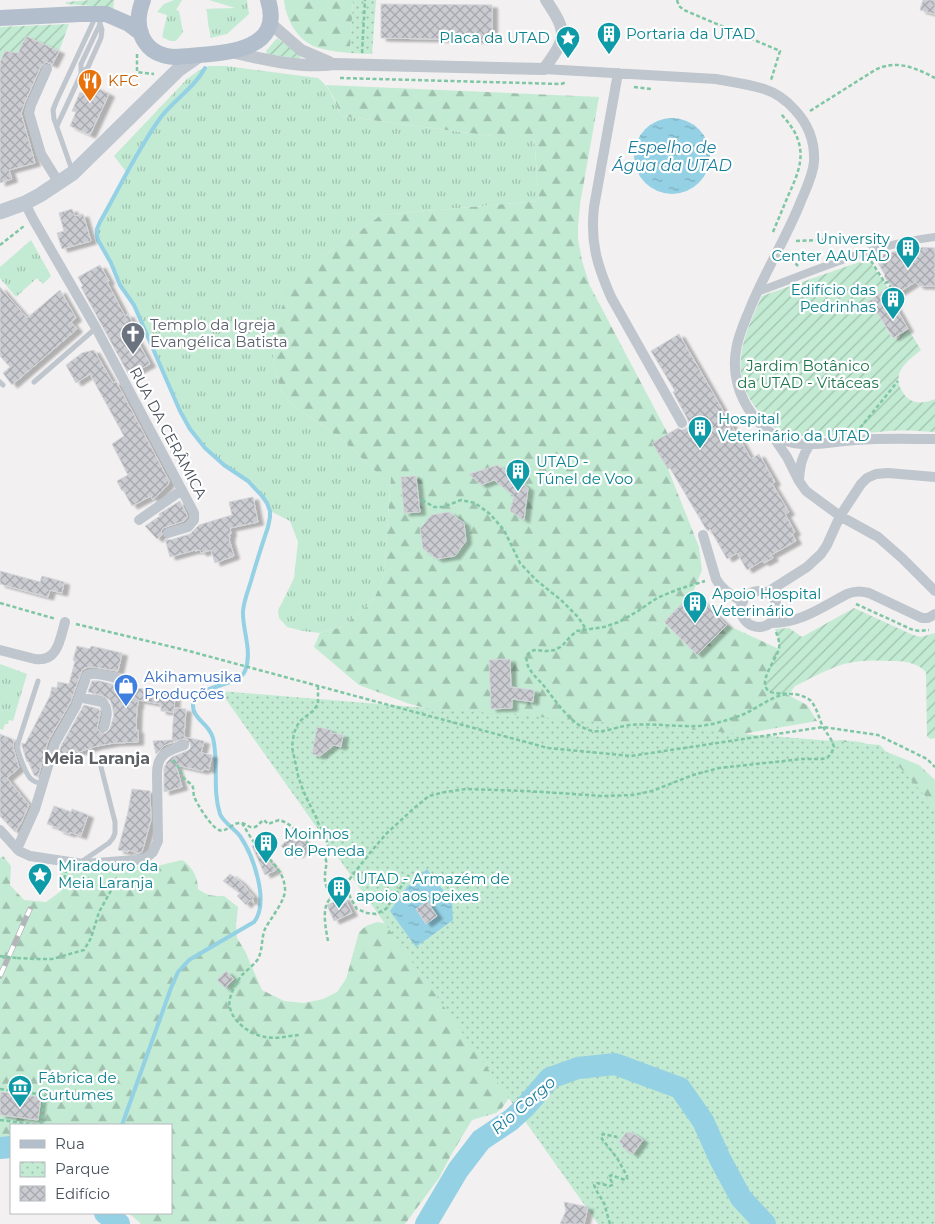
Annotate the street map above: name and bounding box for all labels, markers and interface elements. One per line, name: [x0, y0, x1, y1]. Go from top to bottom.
building icon: Portaria da UTAD: [596, 21, 622, 55]
place label: Portaria da UTAD: [626, 24, 755, 43]
place icon: Placa da UTAD: [555, 25, 581, 59]
place label: Placa da UTAD: [439, 28, 550, 47]
restaurant icon: KFC: [77, 68, 103, 102]
place label: KFC: [108, 71, 139, 90]
water label: Espelho de Água da UTAD: [611, 138, 732, 175]
place label: University Center AAUTAD: [771, 229, 891, 265]
building icon: University Center AAUTAD: [895, 235, 921, 269]
place label: Edifício das Pedrinhas: [791, 280, 876, 316]
building icon: Edifício das Pedrinhas: [880, 286, 906, 320]
place label: Templo da Igreja Evangélica Batista: [150, 315, 288, 351]
church icon: Templo da Igreja Evangélica Batista: [120, 321, 146, 355]
park label: Jardim Botânico da UTAD - Vitáceas: [737, 356, 879, 392]
street label: RUA DA CERÂMICA: [126, 364, 211, 502]
place label: Hospital Veterinário da UTAD: [718, 409, 870, 445]
building icon: Hospital Veterinário da UTAD: [687, 415, 713, 449]
place label: UTAD - Túnel de Voo: [536, 452, 633, 488]
building icon: UTAD - Túnel de Voo: [505, 458, 531, 492]
place label: Apoio Hospital Veterinário: [712, 584, 821, 620]
building icon: Apoio Hospital Veterinário: [682, 590, 708, 624]
place label: Akihamusika Produções: [144, 667, 242, 703]
shop icon: Akihamusika Produções: [113, 673, 139, 707]
district label: Meia Laranja: [44, 749, 150, 768]
place label: Moinhos de Peneda: [284, 824, 365, 860]
building icon: Moinhos de Peneda: [253, 830, 279, 864]
place label: Miradouro da Meia Laranja: [58, 856, 158, 892]
place icon: Miradouro da Meia Laranja: [27, 862, 53, 896]
place label: UTAD - Armazém de apoio aos peixes: [356, 869, 510, 905]
building icon: UTAD - Armazém de apoio aos peixes: [326, 875, 352, 909]
place label: Fábrica de Curtumes: [38, 1068, 117, 1104]
water label: Rio Corgo: [487, 1072, 559, 1138]
museum icon: Fábrica de Curtumes: [7, 1074, 33, 1108]
legend: [10, 1124, 172, 1214]
text: Rua: [55, 1134, 85, 1153]
text: Parque: [55, 1159, 110, 1178]
text: Edifício: [55, 1184, 110, 1203]

